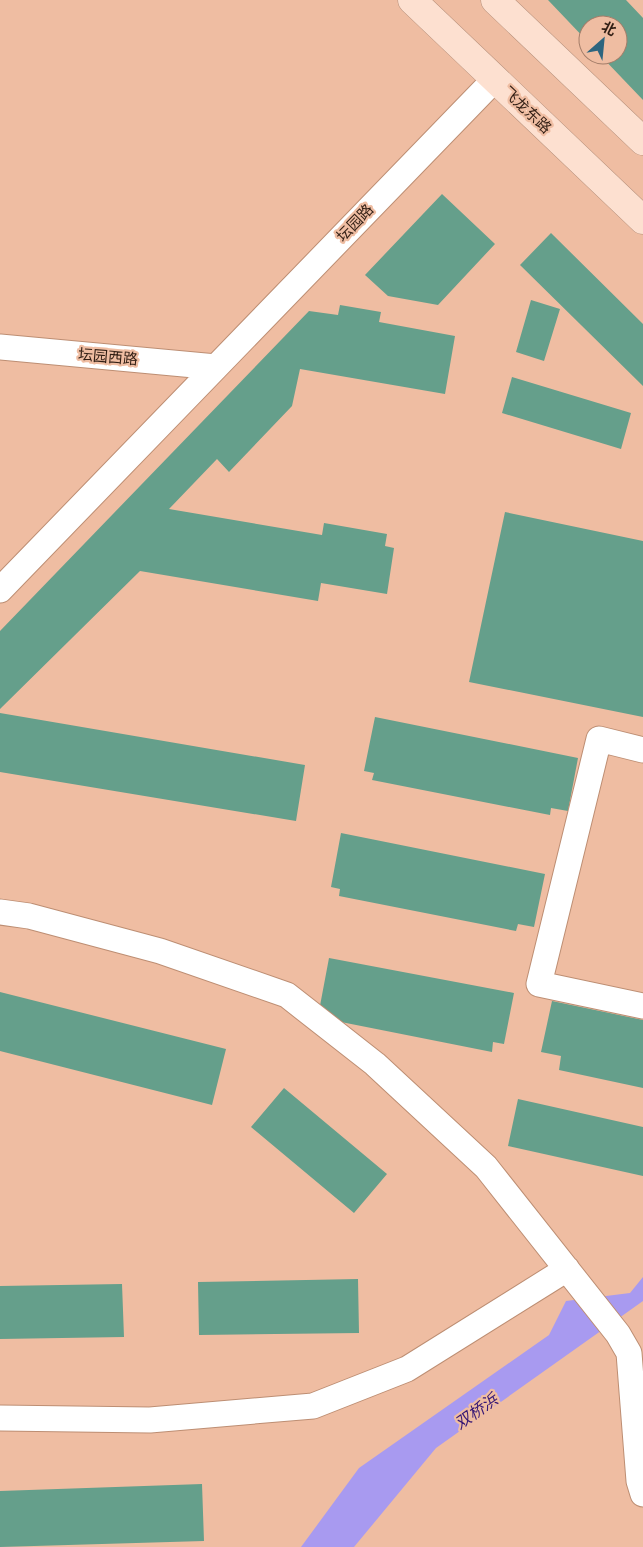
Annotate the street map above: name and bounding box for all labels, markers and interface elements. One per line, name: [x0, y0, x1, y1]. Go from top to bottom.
north arrow: [578, 15, 628, 65]
text: 北: [598, 15, 620, 41]
street label: 飞龙东路: [498, 81, 557, 139]
street label: 坛园路: [331, 198, 379, 247]
street label: 坛园西路: [77, 342, 139, 371]
water label: 双桥浜: [449, 1386, 504, 1435]

